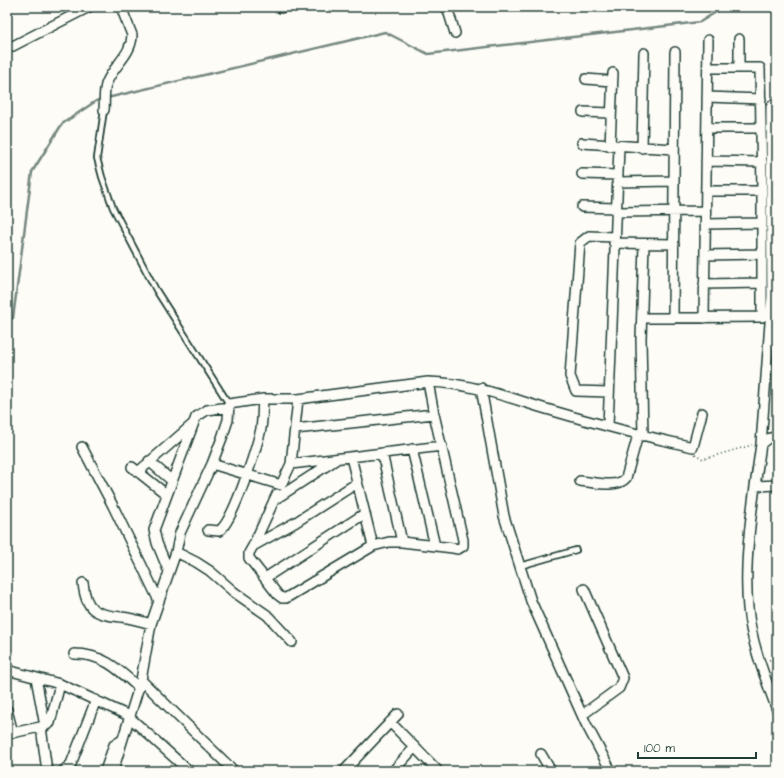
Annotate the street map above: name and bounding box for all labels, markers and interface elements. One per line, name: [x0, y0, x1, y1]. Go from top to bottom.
scale bar: [638, 734, 756, 760]
text: 100 m: [644, 740, 675, 757]

